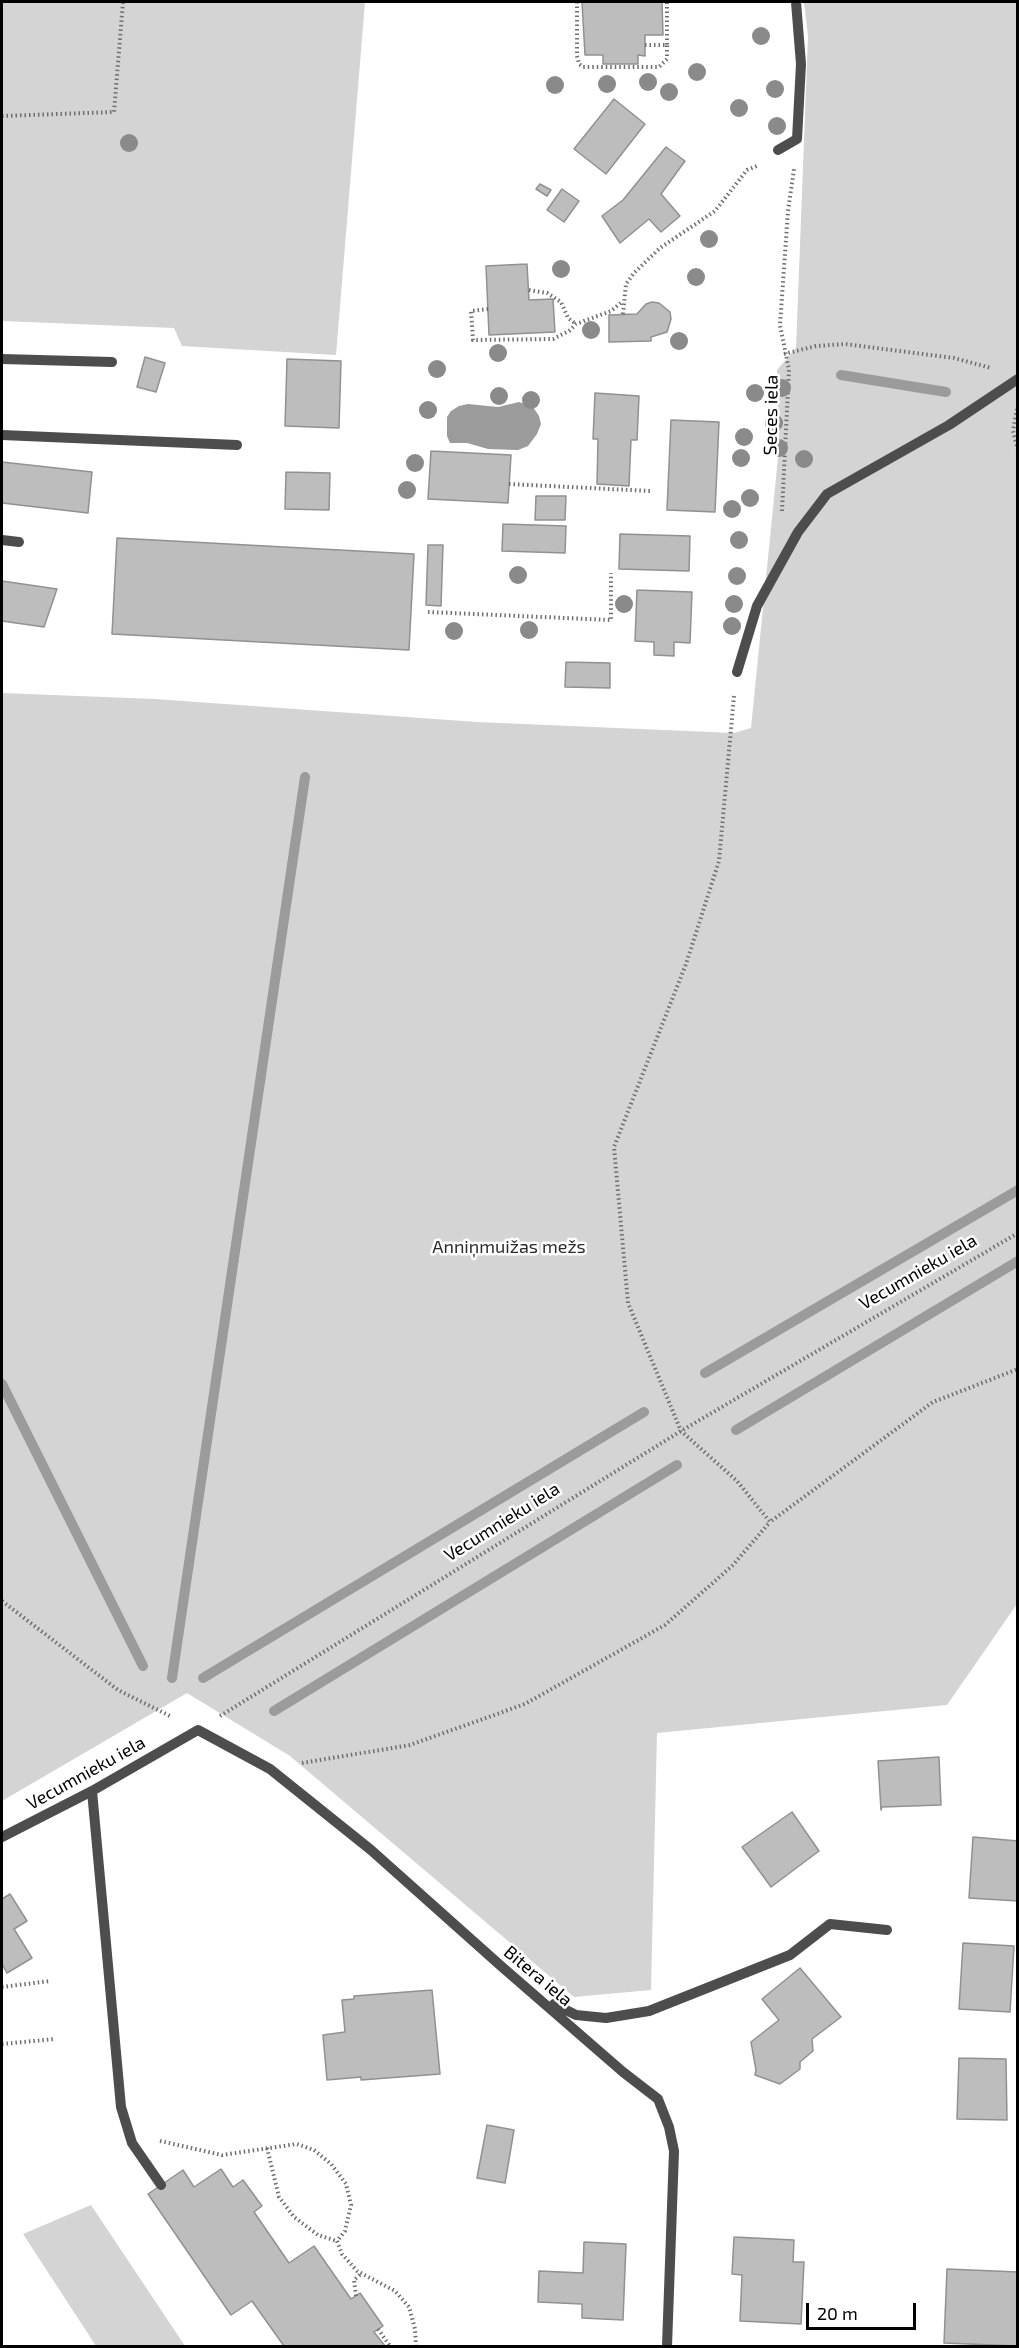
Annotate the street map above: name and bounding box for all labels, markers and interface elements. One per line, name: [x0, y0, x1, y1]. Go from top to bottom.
street label: Seces iela: [759, 375, 783, 455]
street label: Vecumnieku iela: [855, 1230, 981, 1314]
park label: Anniņmuižas mežs: [432, 1236, 586, 1258]
street label: Vecumnieku iela: [440, 1478, 564, 1566]
street label: Vecumnieku iela: [23, 1732, 149, 1814]
street label: Bitera iela: [499, 1941, 577, 2011]
scale bar: [809, 2291, 918, 2329]
text: 20 m: [817, 2302, 858, 2324]

